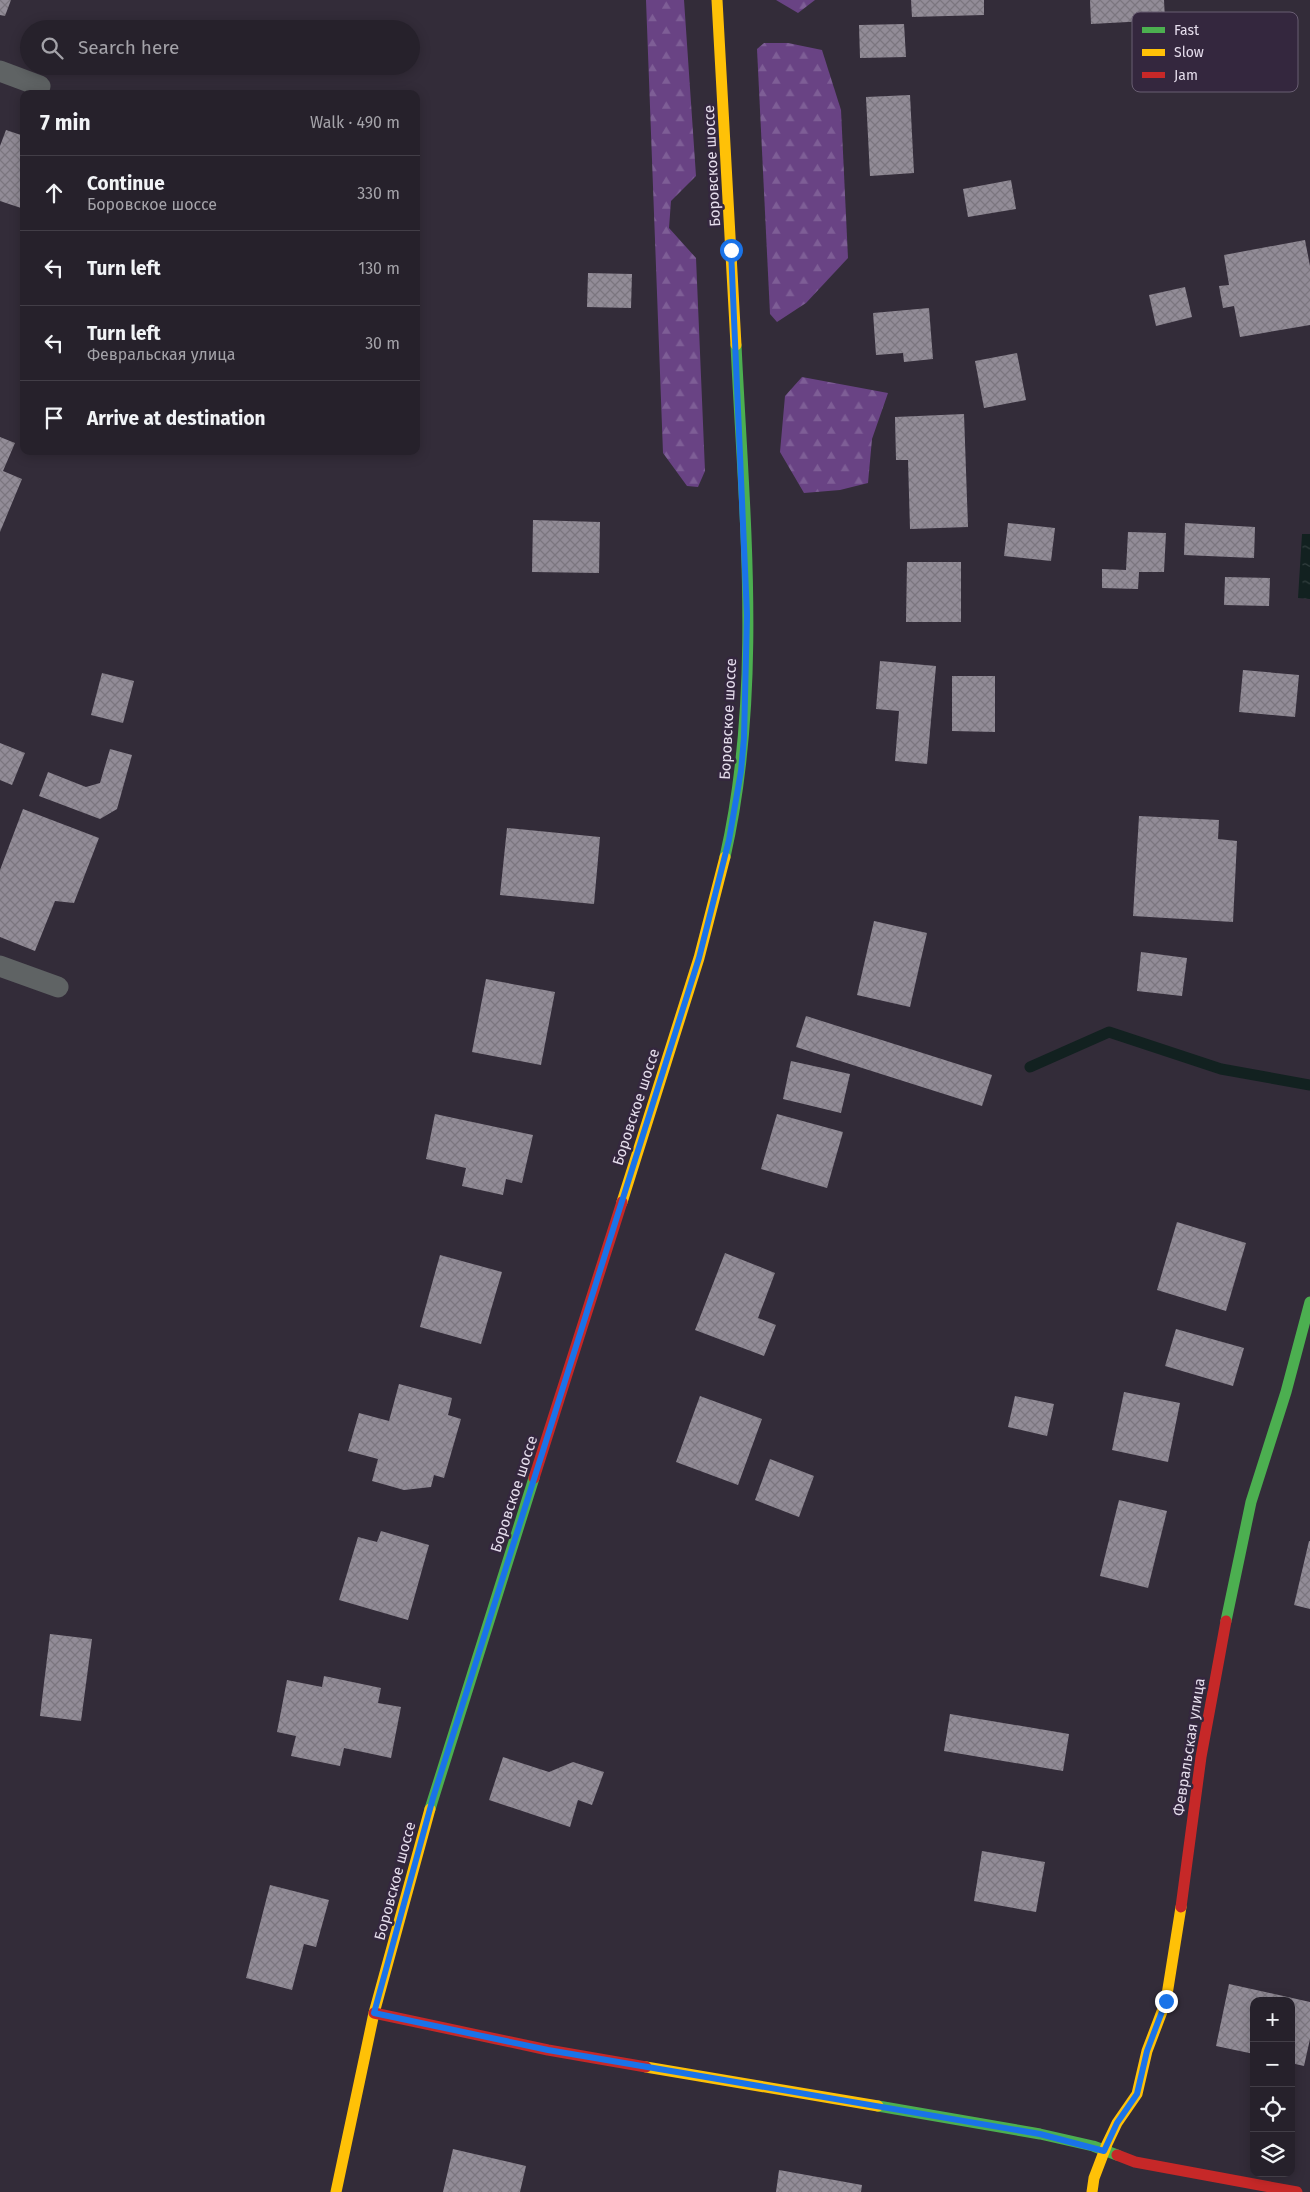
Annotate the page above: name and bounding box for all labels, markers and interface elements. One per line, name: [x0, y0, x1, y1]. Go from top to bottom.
legend: [1132, 12, 1298, 92]
search box: [20, 20, 420, 75]
text: Fast: [1174, 22, 1200, 39]
icon: search: [38, 34, 66, 62]
text: Search here: [78, 36, 179, 59]
text: Slow: [1174, 44, 1204, 61]
text: Jam: [1174, 67, 1198, 84]
street label: Боровское шоссе: [700, 105, 724, 227]
text: 7 min: [40, 110, 91, 136]
text: Walk · 490 m: [310, 113, 400, 132]
text: Continue: [87, 172, 165, 195]
icon: ahead: [40, 179, 68, 207]
text: 330 m: [357, 184, 400, 203]
text: Боровское шоссе: [87, 195, 217, 214]
route start: [720, 239, 743, 262]
icon: left: [40, 254, 68, 282]
text: Turn left: [87, 257, 161, 280]
text: 130 m: [358, 259, 400, 278]
text: Turn left: [87, 322, 161, 345]
icon: left: [40, 329, 68, 357]
text: 30 m: [365, 334, 400, 353]
text: Февральская улица: [87, 345, 235, 364]
icon: arrive: [40, 404, 68, 432]
text: Arrive at destination: [87, 407, 266, 430]
street label: Боровское шоссе: [716, 658, 740, 780]
street label: Боровское шоссе: [609, 1046, 663, 1168]
street label: Боровское шоссе: [487, 1433, 541, 1555]
street label: Февральская улица: [1169, 1677, 1209, 1817]
street label: Боровское шоссе: [371, 1820, 419, 1942]
route end: [1155, 1990, 1178, 2013]
map controls: [1250, 1997, 1295, 2177]
button: +: [1250, 1997, 1295, 2042]
button: −: [1250, 2042, 1295, 2087]
button: locate: [1250, 2087, 1295, 2132]
button: layers: [1250, 2132, 1295, 2177]

